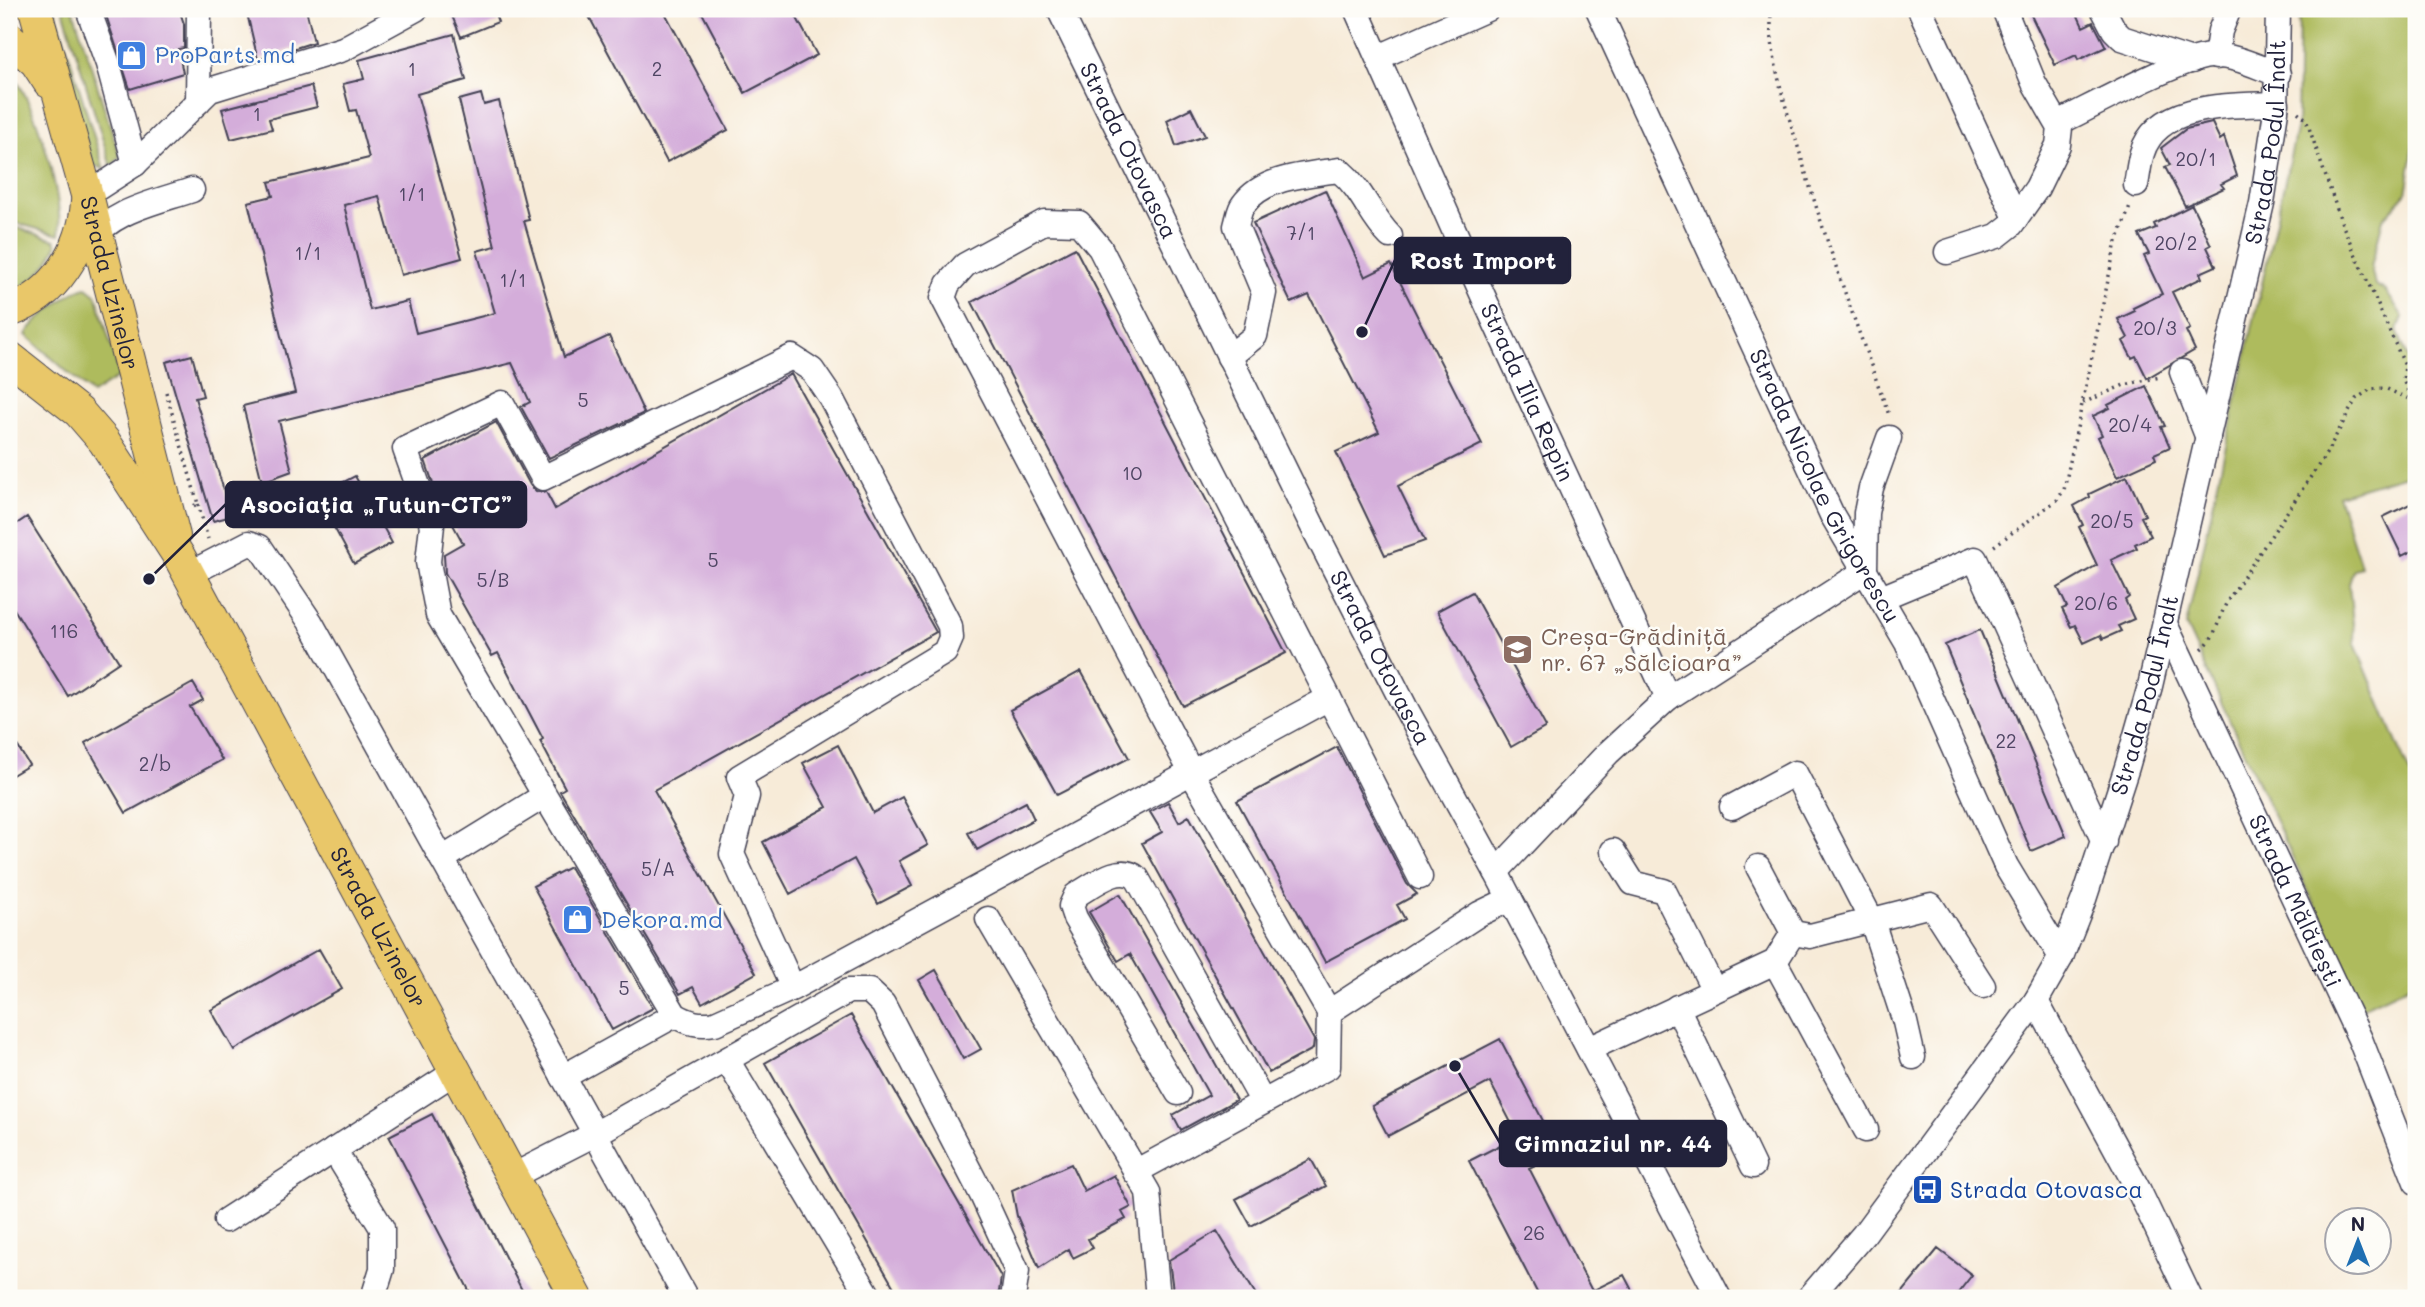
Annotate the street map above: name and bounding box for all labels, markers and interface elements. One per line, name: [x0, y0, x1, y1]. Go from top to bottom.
shop icon: ProParts.md: [115, 38, 149, 72]
place label: ProParts.md: [155, 39, 295, 69]
street label: Strada Podul Înalt: [2237, 39, 2291, 247]
house number: 1: [408, 56, 416, 81]
house number: 2: [652, 56, 662, 81]
street label: Strada Otovasca: [1074, 57, 1185, 244]
house number: 1: [253, 101, 261, 126]
house number: 20/1: [2176, 146, 2216, 171]
house number: 1/1: [399, 181, 425, 206]
street label: Strada Uzinelor: [74, 193, 147, 373]
house number: 7/1: [1286, 220, 1316, 245]
house number: 20/2: [2155, 230, 2197, 255]
callout: Rost Import: [1395, 238, 1570, 283]
house number: 1/1: [295, 240, 321, 265]
text: Rost Import: [1410, 244, 1556, 275]
house number: 1/1: [500, 267, 526, 292]
street label: Strada Ilia Repin: [1474, 298, 1582, 486]
house number: 20/3: [2133, 315, 2177, 340]
street label: Strada Nicolae Grigorescu: [1743, 344, 1908, 628]
house number: 5: [577, 387, 589, 412]
house number: 20/4: [2108, 412, 2152, 437]
house number: 10: [1122, 460, 1142, 485]
callout: Asociația „Tutun-CTC”: [226, 482, 526, 527]
text: Asociația „Tutun-CTC”: [240, 488, 512, 520]
house number: 20/5: [2090, 508, 2134, 533]
house number: 5: [707, 547, 719, 572]
street label: Strada Otovasca: [1324, 565, 1439, 750]
house number: 5/B: [477, 567, 509, 592]
house number: 20/6: [2074, 590, 2118, 615]
street label: Strada Podul Înalt: [2103, 592, 2185, 799]
house number: 116: [50, 618, 78, 643]
place label: Creșa-Grădiniță nr. 67 „Sălcioara”: [1541, 621, 1742, 677]
school or university icon: Creșa-Grădiniță nr. 67 „Sălcioara”: [1501, 633, 1535, 667]
house number: 22: [1995, 728, 2017, 753]
house number: 2/b: [139, 751, 171, 776]
street label: Strada Mălăiești: [2243, 809, 2350, 992]
street label: Strada Uzinelor: [324, 841, 434, 1013]
house number: 5/A: [641, 856, 675, 881]
shop icon: Dekora.md: [561, 903, 595, 937]
place label: Dekora.md: [601, 904, 723, 934]
house number: 5: [618, 975, 630, 1000]
callout: Gimnaziul nr. 44: [1500, 1121, 1726, 1166]
text: Gimnaziul nr. 44: [1514, 1127, 1712, 1158]
bus stop icon: Strada Otovasca: [1910, 1173, 1944, 1207]
place label: Strada Otovasca: [1950, 1174, 2143, 1204]
north arrow: [2324, 1206, 2394, 1276]
text: N: [2351, 1211, 2365, 1236]
house number: 26: [1523, 1220, 1545, 1245]

